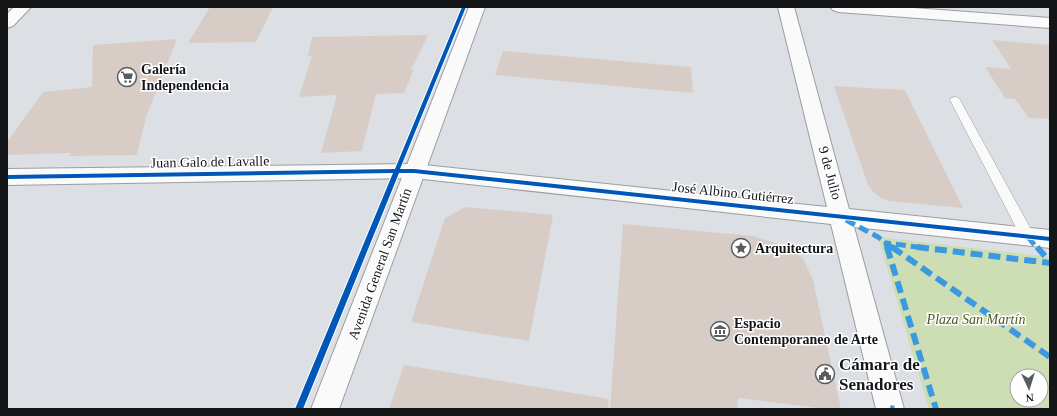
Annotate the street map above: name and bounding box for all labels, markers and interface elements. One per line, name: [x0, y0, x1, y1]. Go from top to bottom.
place label: Galería Independencia: [141, 62, 229, 93]
supermarket icon: Galería Independencia: [116, 66, 138, 88]
street label: 9 de Julio: [816, 145, 844, 201]
street label: Juan Galo de Lavalle: [151, 153, 269, 171]
street label: José Albino Gutiérrez: [672, 179, 794, 207]
street label: Avenida General San Martín: [346, 186, 414, 342]
place icon: Arquitectura: [730, 237, 752, 259]
place label: Arquitectura: [755, 241, 833, 256]
park label: Plaza San Martín: [926, 312, 1025, 327]
place label: Espacio Contemporaneo de Arte: [734, 316, 878, 347]
museum icon: Espacio Contemporaneo de Arte: [709, 320, 731, 342]
place label: Cámara de Senadores: [839, 355, 920, 394]
public building icon: Cámara de Senadores: [814, 363, 836, 385]
north arrow: [1009, 368, 1049, 408]
text: N: [1025, 392, 1034, 404]

